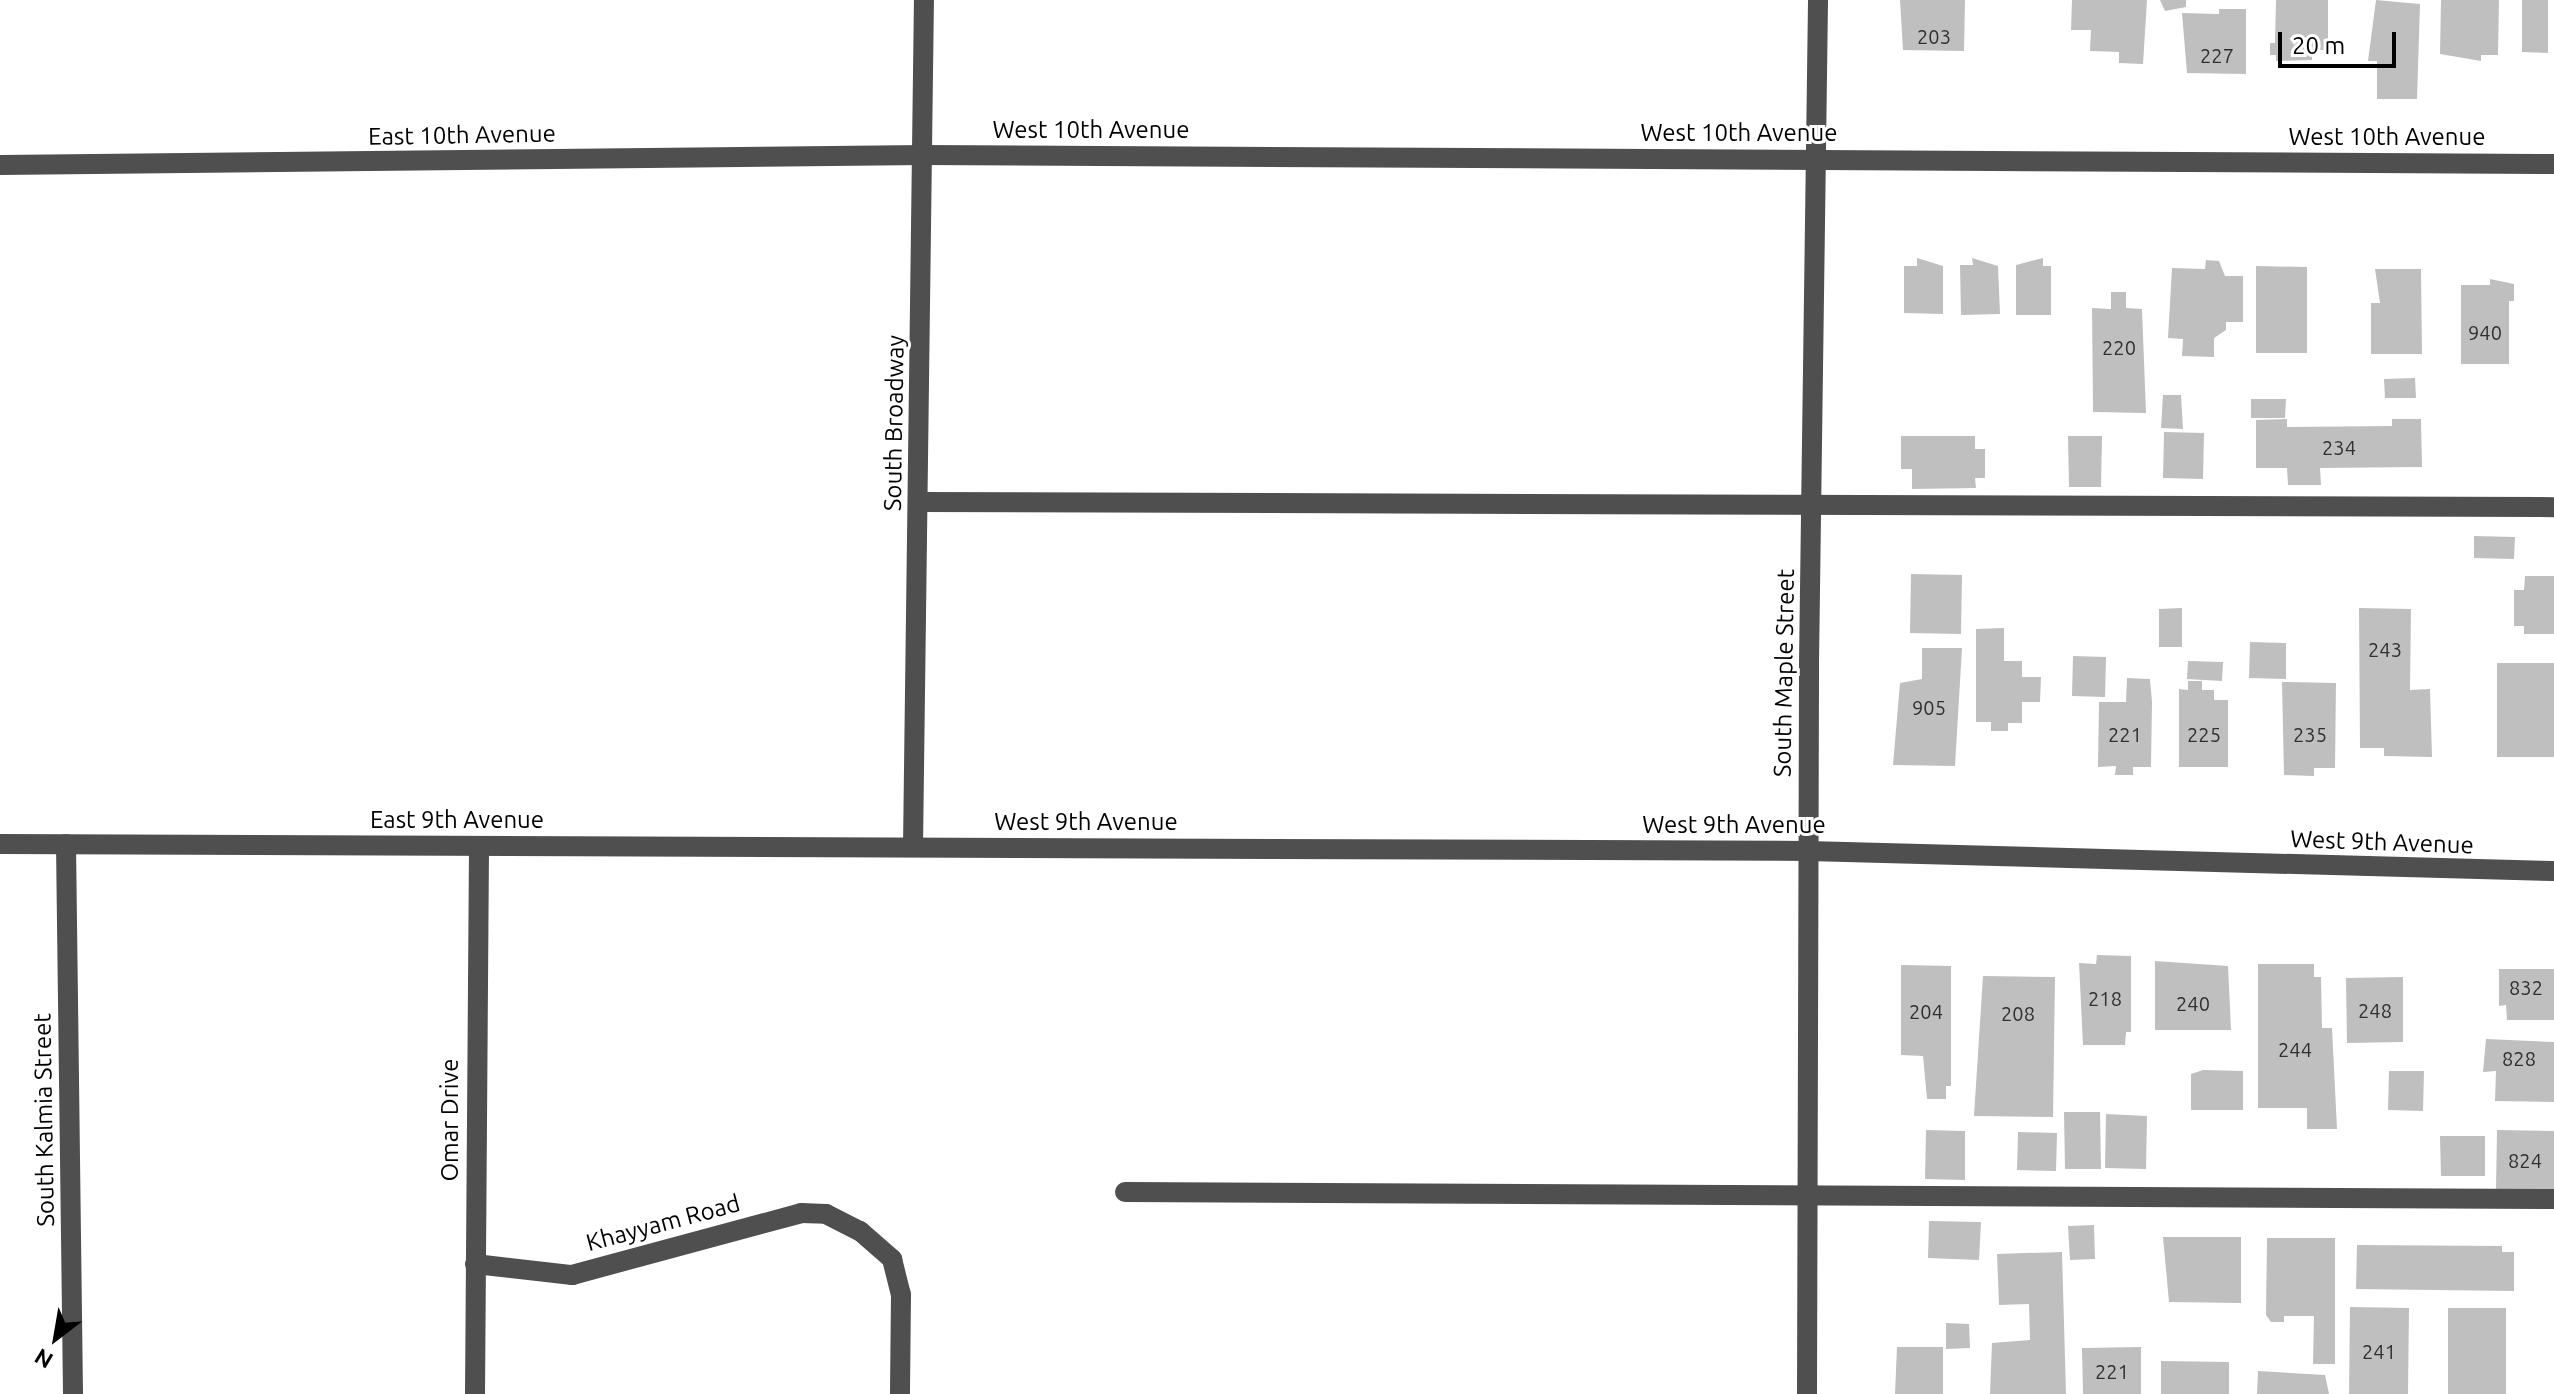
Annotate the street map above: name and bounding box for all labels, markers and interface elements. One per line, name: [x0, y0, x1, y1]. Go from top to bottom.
scale bar: [2282, 16, 2400, 66]
house number: 203: [1917, 24, 1951, 48]
text: 20 m: [2292, 32, 2345, 59]
house number: 227: [2200, 43, 2234, 67]
street label: West 10th Avenue: [993, 116, 1189, 144]
street label: East 10th Avenue: [368, 119, 556, 151]
street label: West 10th Avenue: [1641, 119, 1837, 147]
street label: West 10th Avenue: [2289, 123, 2485, 151]
house number: 940: [2468, 320, 2502, 344]
street label: South Broadway: [878, 335, 910, 511]
house number: 220: [2102, 335, 2136, 359]
house number: 234: [2322, 435, 2356, 459]
street label: South Maple Street: [1768, 569, 1800, 777]
house number: 243: [2368, 637, 2402, 661]
house number: 905: [1912, 695, 1946, 719]
house number: 221: [2108, 722, 2142, 746]
house number: 225: [2187, 722, 2221, 746]
house number: 235: [2293, 722, 2327, 746]
street label: East 9th Avenue: [370, 806, 544, 834]
street label: West 9th Avenue: [994, 808, 1178, 836]
street label: West 9th Avenue: [1642, 811, 1826, 839]
street label: West 9th Avenue: [2290, 824, 2474, 860]
house number: 832: [2509, 975, 2543, 999]
house number: 218: [2088, 986, 2122, 1010]
house number: 240: [2176, 991, 2210, 1015]
house number: 248: [2358, 998, 2392, 1022]
house number: 204: [1909, 999, 1943, 1023]
house number: 208: [2001, 1001, 2035, 1025]
street label: South Kalmia Street: [28, 1013, 60, 1227]
house number: 244: [2278, 1037, 2312, 1061]
house number: 828: [2502, 1046, 2536, 1070]
street label: Omar Drive: [436, 1059, 464, 1181]
house number: 824: [2508, 1148, 2542, 1172]
street label: Khayyam Road: [583, 1189, 743, 1257]
north arrow: [16, 1298, 96, 1378]
house number: 241: [2362, 1339, 2396, 1363]
text: N: [30, 1344, 57, 1374]
house number: 221: [2095, 1359, 2129, 1383]

